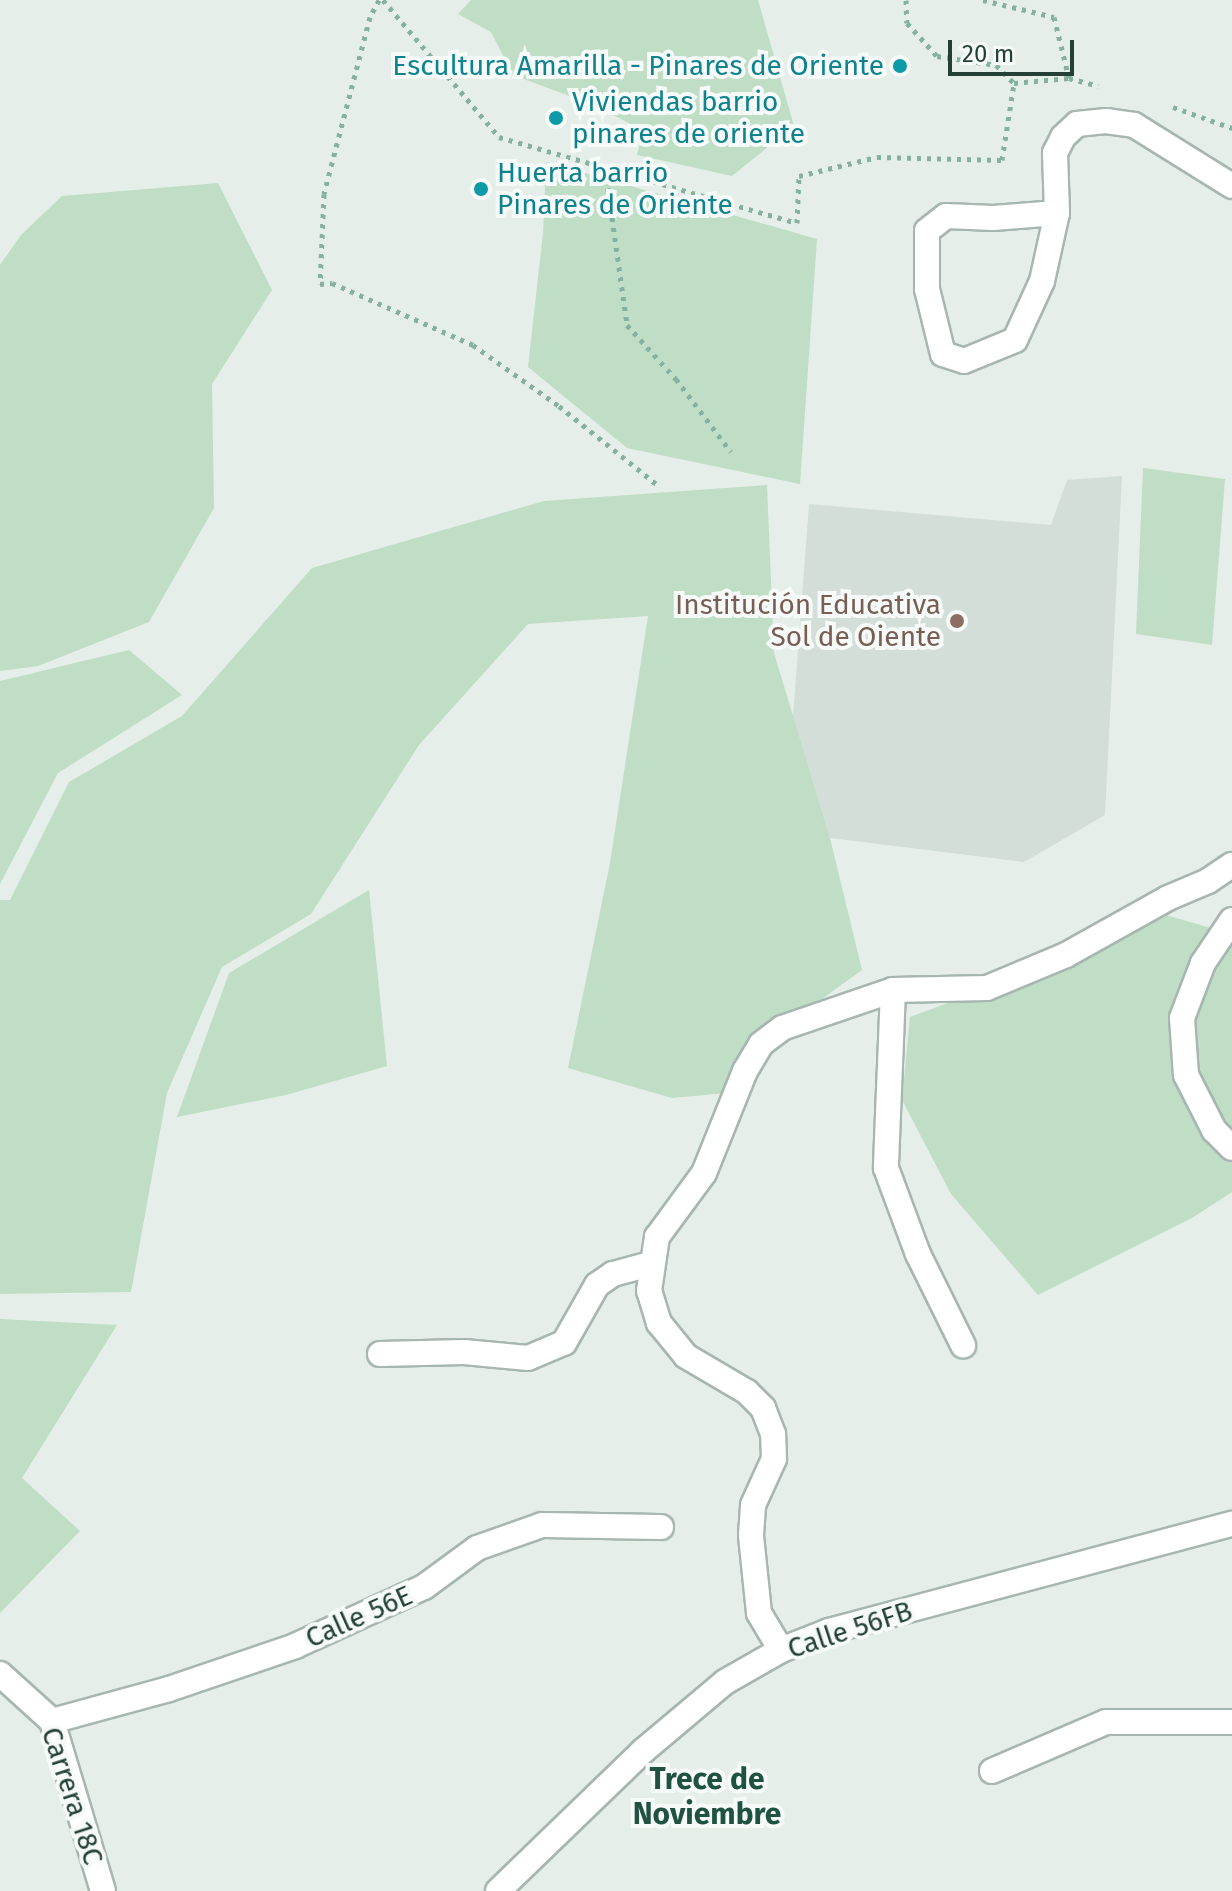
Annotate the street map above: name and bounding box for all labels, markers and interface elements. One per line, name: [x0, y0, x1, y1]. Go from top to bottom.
scale bar: [952, 24, 1078, 74]
text: 20 m: [962, 40, 1014, 68]
place label: Escultura Amarilla - Pinares de Oriente: [392, 49, 884, 83]
marker: Escultura Amarilla - Pinares de Oriente: [891, 57, 909, 75]
place label: Viviendas barrio pinares de oriente: [572, 85, 805, 151]
marker: Viviendas barrio pinares de oriente: [547, 109, 565, 127]
place label: Huerta barrio Pinares de Oriente: [497, 156, 733, 222]
marker: Huerta barrio Pinares de Oriente: [472, 180, 490, 198]
place label: Institución Educativa Sol de Oiente: [675, 588, 941, 654]
marker: Institución Educativa Sol de Oiente: [948, 612, 966, 630]
street label: Calle 56E: [300, 1579, 418, 1655]
street label: Calle 56FB: [783, 1594, 917, 1666]
street label: Carrera 18C: [34, 1723, 110, 1869]
district label: Trece de Noviembre: [633, 1761, 781, 1832]

